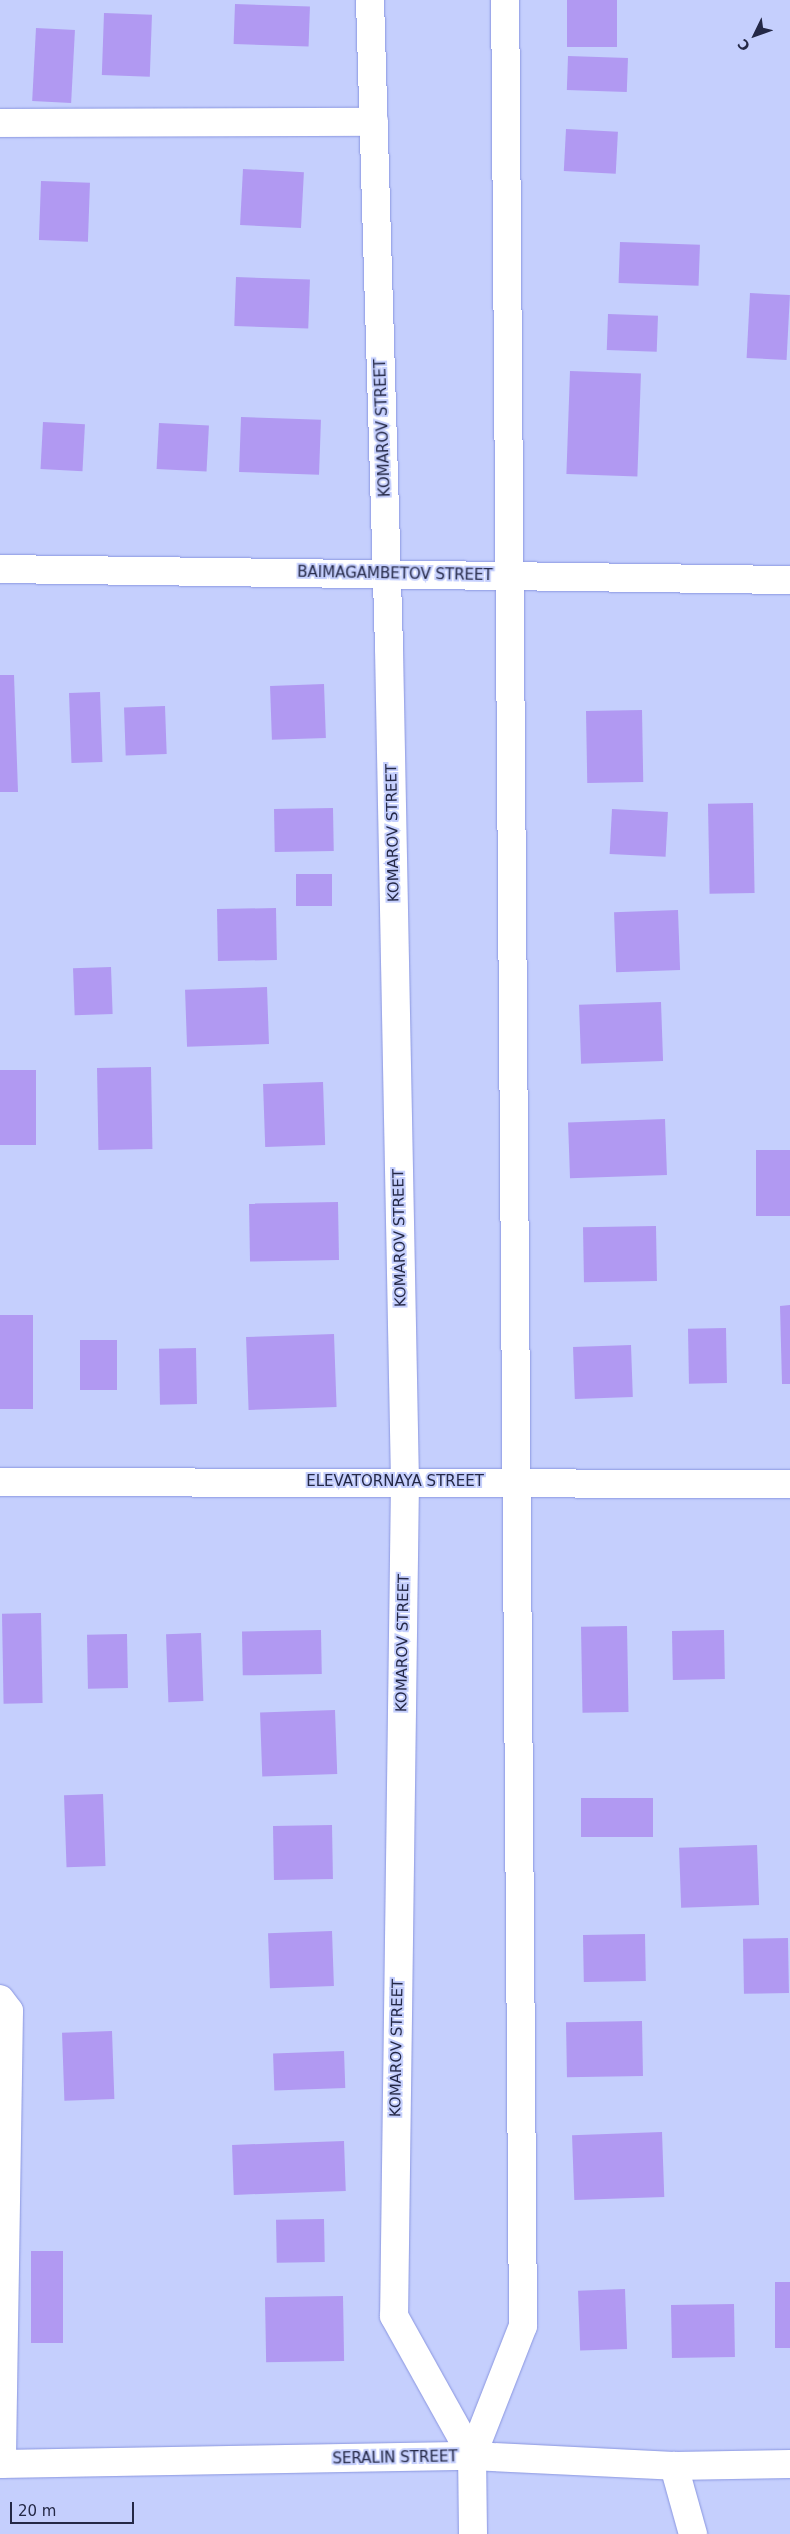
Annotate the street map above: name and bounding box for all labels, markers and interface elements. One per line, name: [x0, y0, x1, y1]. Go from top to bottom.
north arrow: [730, 10, 780, 60]
text: С: [734, 36, 753, 54]
street label: KOMAROV STREET: [372, 359, 394, 497]
street label: BAIMAGAMBETOV STREET: [297, 563, 493, 585]
street label: KOMAROV STREET: [383, 764, 403, 902]
street label: KOMAROV STREET: [390, 1169, 410, 1307]
street label: ELEVATORNAYA STREET: [306, 1473, 484, 1491]
street label: KOMAROV STREET: [393, 1574, 413, 1712]
street label: KOMAROV STREET: [387, 1979, 407, 2117]
street label: SERALIN STREET: [332, 2448, 458, 2468]
scale bar: [12, 2492, 136, 2524]
text: 20 m: [18, 2502, 56, 2520]

